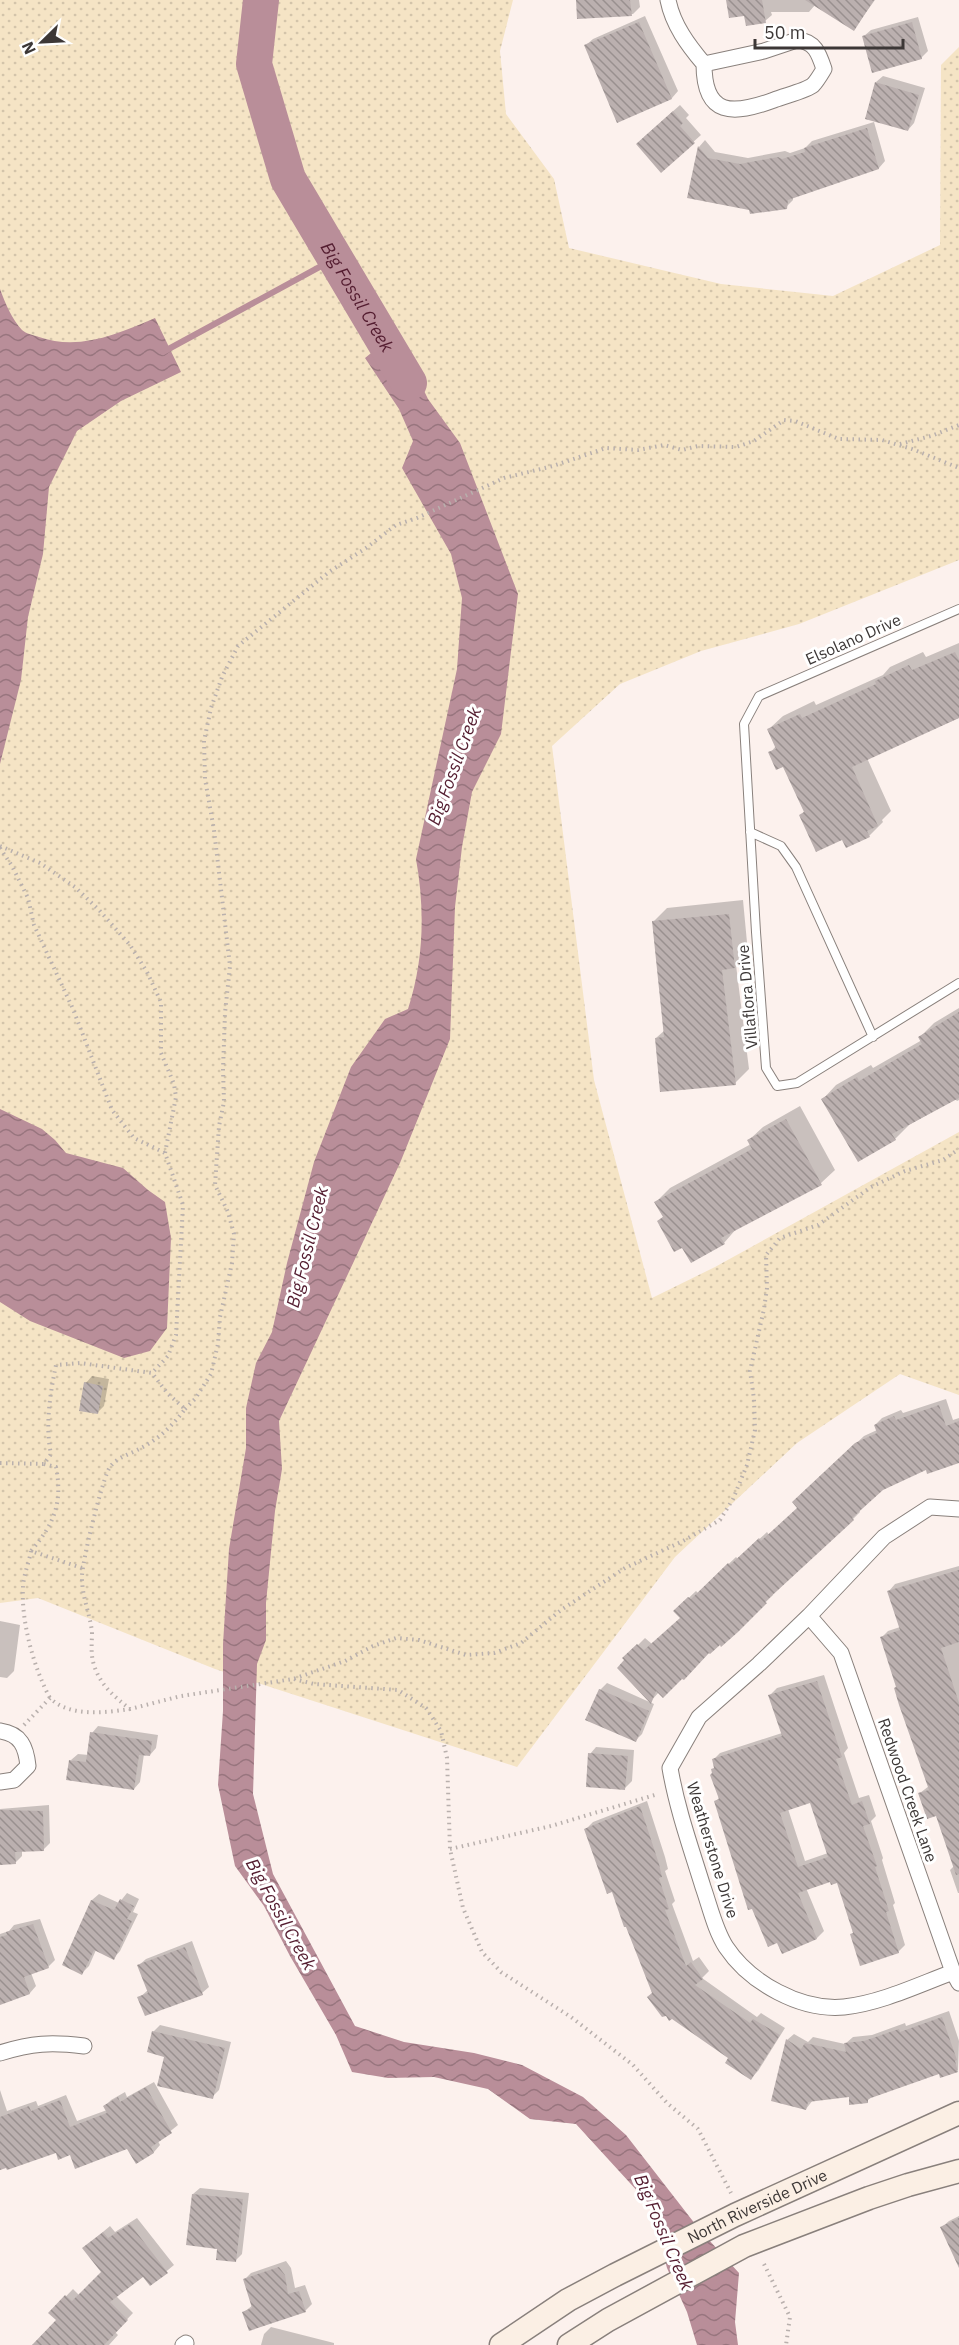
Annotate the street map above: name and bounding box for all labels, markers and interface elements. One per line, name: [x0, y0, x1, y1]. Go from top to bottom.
north arrow: [12, 12, 72, 72]
scale bar: [755, 12, 904, 50]
text: 50 m: [764, 21, 806, 44]
text: N: [17, 39, 40, 57]
water label: Big Fossil Creek: [316, 237, 400, 356]
street label: Elsolano Drive: [802, 609, 904, 669]
water label: Big Fossil Creek: [422, 703, 486, 828]
street label: Villaflora Drive: [732, 944, 762, 1050]
water label: Big Fossil Creek: [281, 1183, 333, 1310]
street label: Redwood Creek Lane: [874, 1715, 942, 1865]
street label: Weatherstone Drive: [683, 1779, 743, 1921]
water label: Big Fossil Creek: [241, 1854, 321, 1974]
street label: North Riverside Drive: [684, 2164, 830, 2247]
water label: Big Fossil Creek: [629, 2170, 699, 2294]

